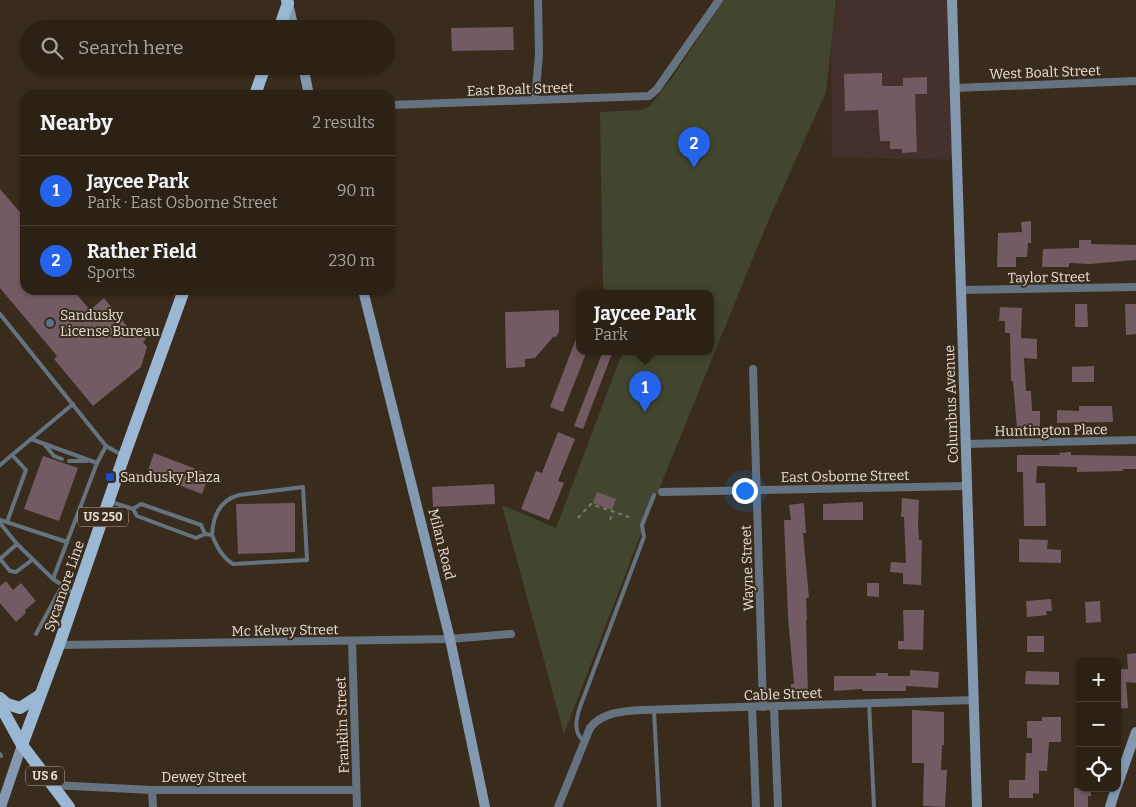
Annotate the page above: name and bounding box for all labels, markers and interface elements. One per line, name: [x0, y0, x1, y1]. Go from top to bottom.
search box: [20, 20, 395, 75]
icon: search: [38, 34, 66, 62]
text: Search here: [78, 36, 183, 59]
street label: West Boalt Street: [989, 62, 1101, 83]
street label: East Boalt Street: [466, 79, 574, 100]
text: Nearby: [40, 110, 113, 136]
text: 2 results: [312, 113, 375, 132]
pin: 2: [678, 127, 710, 168]
text: Jaycee Park: [87, 170, 189, 193]
text: 1: [53, 181, 59, 200]
text: 90 m: [337, 181, 375, 200]
text: Park · East Osborne Street: [87, 193, 278, 212]
text: Rather Field: [87, 240, 197, 263]
text: 2: [51, 251, 61, 270]
text: 230 m: [328, 251, 375, 270]
text: Sports: [87, 263, 135, 282]
street label: Taylor Street: [1008, 268, 1090, 287]
popup: [576, 290, 714, 355]
text: Jaycee Park: [594, 302, 696, 325]
place label: Sandusky License Bureau: [60, 307, 160, 340]
marker: Sandusky License Bureau: [44, 317, 56, 329]
text: Park: [594, 325, 628, 344]
street label: Columbus Avenue: [941, 345, 962, 463]
pin: 1: [629, 371, 661, 412]
street label: Huntington Place: [994, 421, 1108, 440]
street label: East Osborne Street: [781, 467, 909, 486]
place label: Sandusky Plaza: [120, 469, 221, 486]
marker: Sandusky Plaza: [104, 471, 116, 483]
your location: [732, 478, 758, 504]
street label: Milan Road: [424, 507, 459, 581]
road number: US 250: [78, 508, 128, 526]
street label: Wayne Street: [737, 524, 758, 612]
street label: Sycamore Line: [41, 538, 88, 634]
street label: Mc Kelvey Street: [231, 621, 339, 640]
map controls: [1076, 657, 1121, 792]
button: +: [1076, 657, 1121, 702]
street label: Franklin Street: [332, 676, 353, 774]
street label: Cable Street: [743, 685, 823, 704]
button: −: [1076, 702, 1121, 747]
button: locate: [1076, 747, 1121, 792]
road number: US 6: [26, 766, 64, 786]
street label: Dewey Street: [161, 769, 247, 786]

